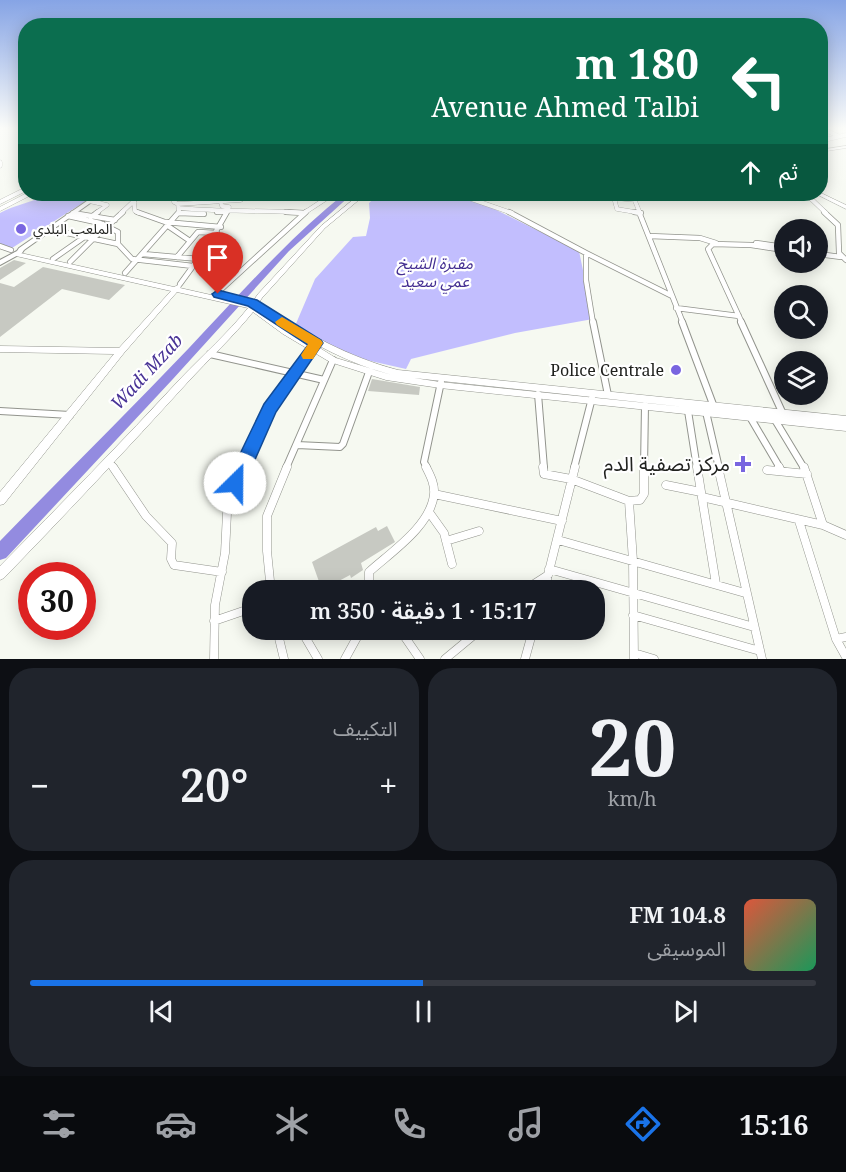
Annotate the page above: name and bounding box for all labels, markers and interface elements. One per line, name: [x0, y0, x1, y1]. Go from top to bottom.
text: 180 m: [575, 34, 699, 91]
icon: left: [720, 42, 798, 120]
text: Avenue Ahmed Talbi: [431, 88, 699, 125]
icon: ahead: [734, 156, 767, 189]
text: ثم: [779, 156, 798, 186]
place label: الملعب البلدي: [33, 219, 113, 240]
map controls: [774, 219, 828, 405]
button: sound: [774, 219, 828, 273]
marker: الملعب البلدي: [14, 222, 28, 236]
pin: [192, 232, 243, 294]
icon: arrive: [201, 241, 234, 274]
park label: مقبرة الشيخ عمي سعيد: [396, 252, 474, 295]
button: search: [774, 285, 828, 339]
water label: Wadi Mzab: [105, 328, 188, 414]
button: layers: [774, 351, 828, 405]
place label: Police Centrale: [550, 359, 664, 381]
marker: Police Centrale: [669, 363, 683, 377]
place label: مركز تصفية الدم: [604, 450, 730, 479]
position arrow: [203, 451, 267, 515]
marker: مركز تصفية الدم: [734, 455, 752, 473]
speed limit sign: 30: [18, 562, 96, 640]
text: 15:17 · 1 دقيقة · 350 m: [310, 595, 537, 625]
text: 20: [588, 693, 676, 799]
text: التكييف: [333, 715, 398, 742]
text: 20°: [180, 754, 248, 815]
text: −: [30, 763, 49, 808]
text: +: [379, 763, 397, 808]
text: km/h: [608, 785, 657, 812]
text: 104.8 FM: [629, 899, 726, 929]
text: الموسيقى: [647, 935, 726, 962]
icon: previous: [145, 995, 178, 1028]
icon: pause: [407, 995, 440, 1028]
icon: next: [669, 995, 702, 1028]
icon: filters: [38, 1103, 80, 1145]
icon: car: [155, 1103, 197, 1145]
icon: climate: [271, 1103, 313, 1145]
icon: phone: [388, 1103, 430, 1145]
icon: music: [505, 1103, 547, 1145]
icon: directions: [622, 1103, 664, 1145]
text: 15:16: [739, 1106, 809, 1143]

